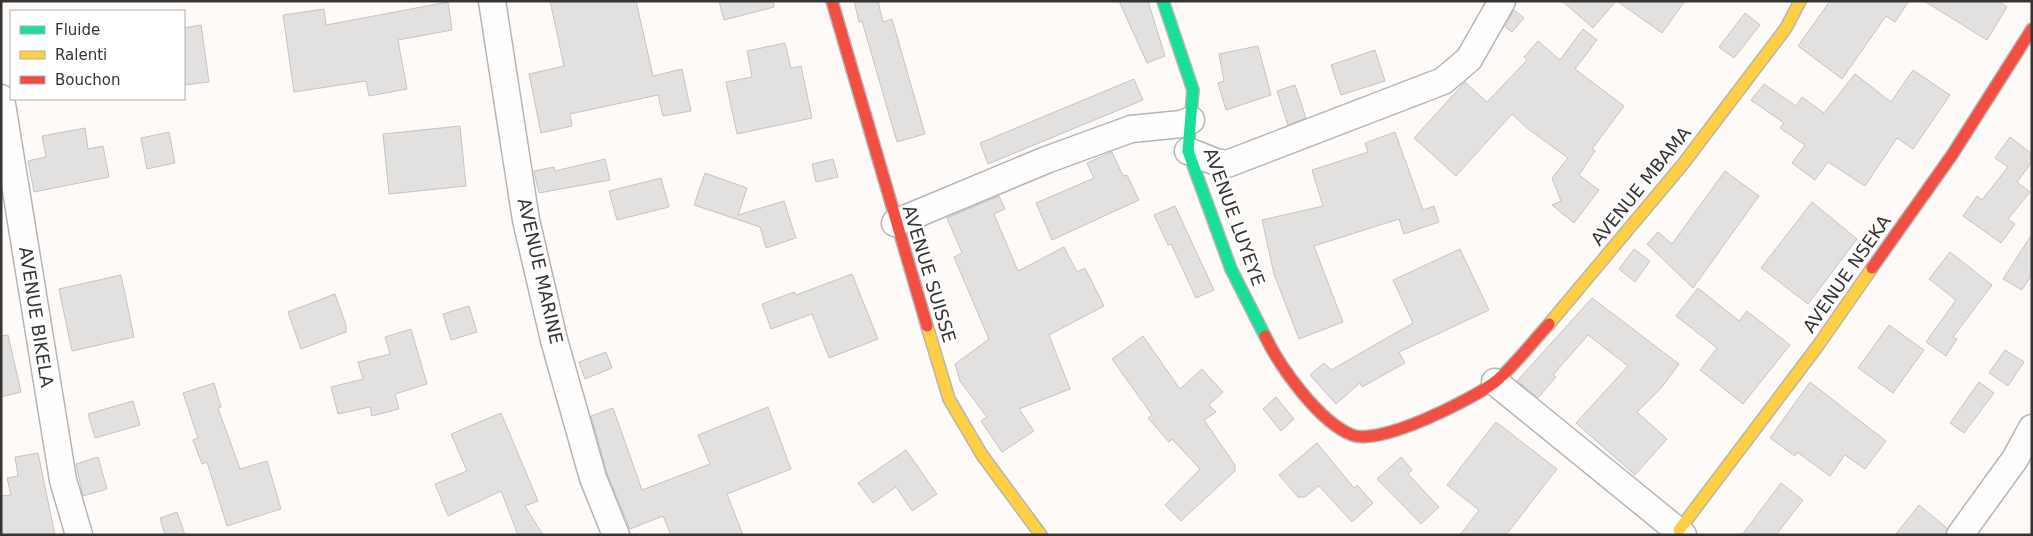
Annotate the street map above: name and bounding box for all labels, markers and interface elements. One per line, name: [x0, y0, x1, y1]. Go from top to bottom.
legend: [10, 10, 185, 100]
text: Fluide: [55, 21, 100, 39]
text: Ralenti: [55, 46, 107, 64]
text: Bouchon: [55, 71, 120, 89]
street label: AVENUE MBAMA: [1586, 122, 1695, 249]
street label: AVENUE LUYEYE: [1200, 145, 1269, 289]
street label: AVENUE MARINE: [513, 196, 567, 346]
street label: AVENUE SUISSE: [899, 203, 960, 345]
street label: AVENUE NSEKA: [1798, 210, 1895, 337]
street label: AVENUE BIKELA: [15, 245, 58, 389]

